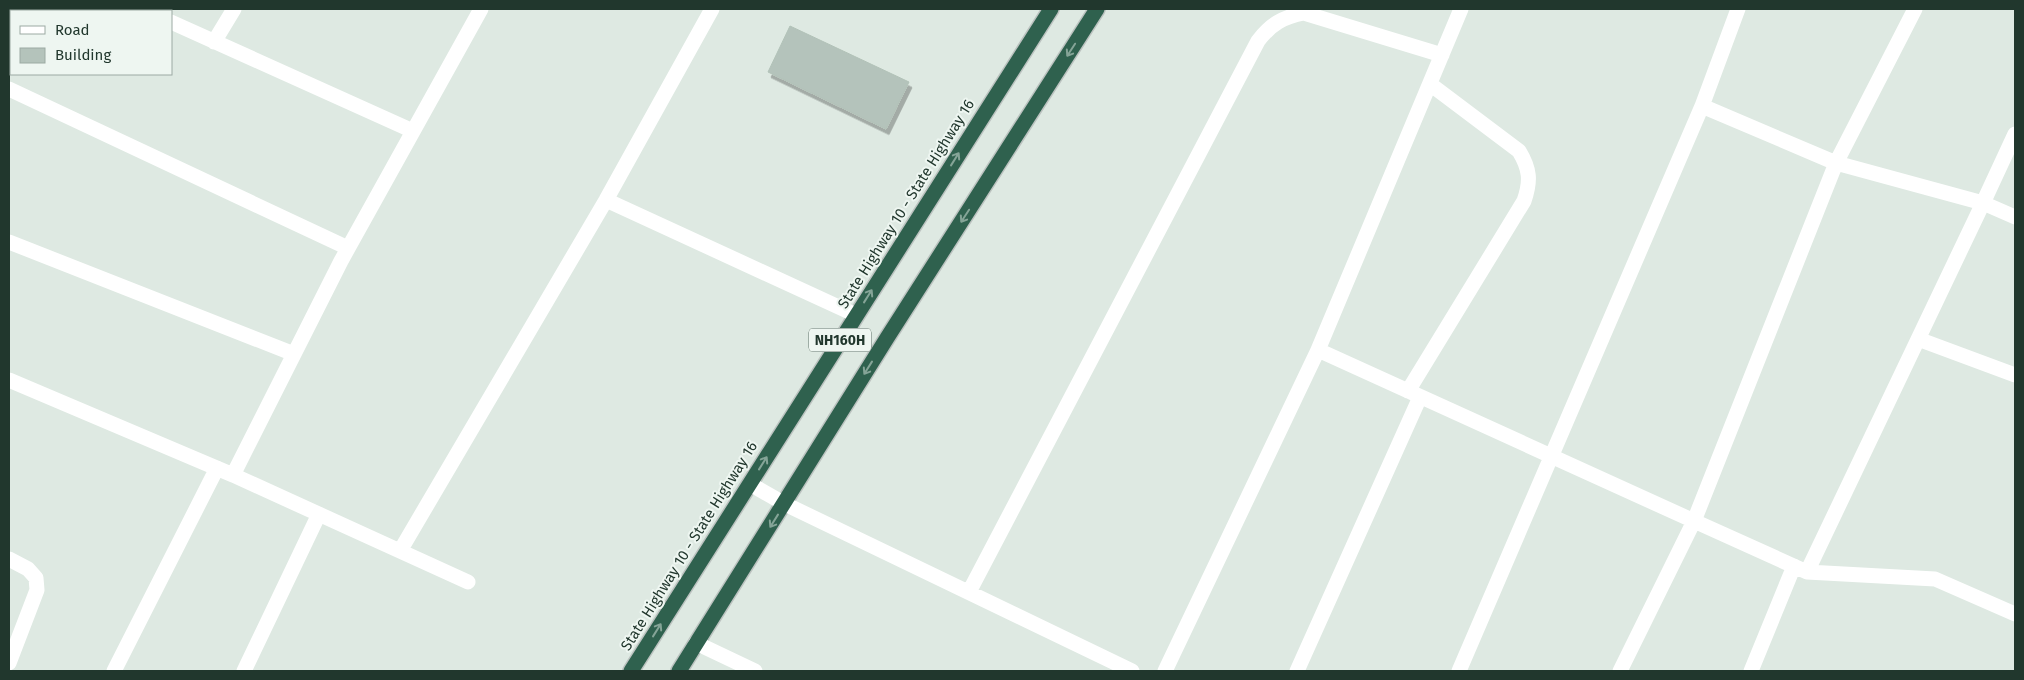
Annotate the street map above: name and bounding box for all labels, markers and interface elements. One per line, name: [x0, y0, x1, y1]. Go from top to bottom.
legend: [10, 10, 172, 75]
text: Road: [55, 21, 90, 39]
one-way arrow: [1066, 42, 1076, 56]
text: Building: [55, 46, 111, 64]
street label: State Highway 10 - State Highway 16: [834, 96, 978, 312]
one-way arrow: [950, 152, 961, 166]
one-way arrow: [959, 209, 969, 223]
one-way arrow: [863, 290, 873, 304]
road number: NH160H: [809, 328, 871, 352]
one-way arrow: [863, 361, 873, 375]
street label: State Highway 10 - State Highway 16: [617, 438, 761, 654]
one-way arrow: [757, 456, 768, 470]
one-way arrow: [768, 514, 778, 528]
one-way arrow: [652, 623, 662, 637]

